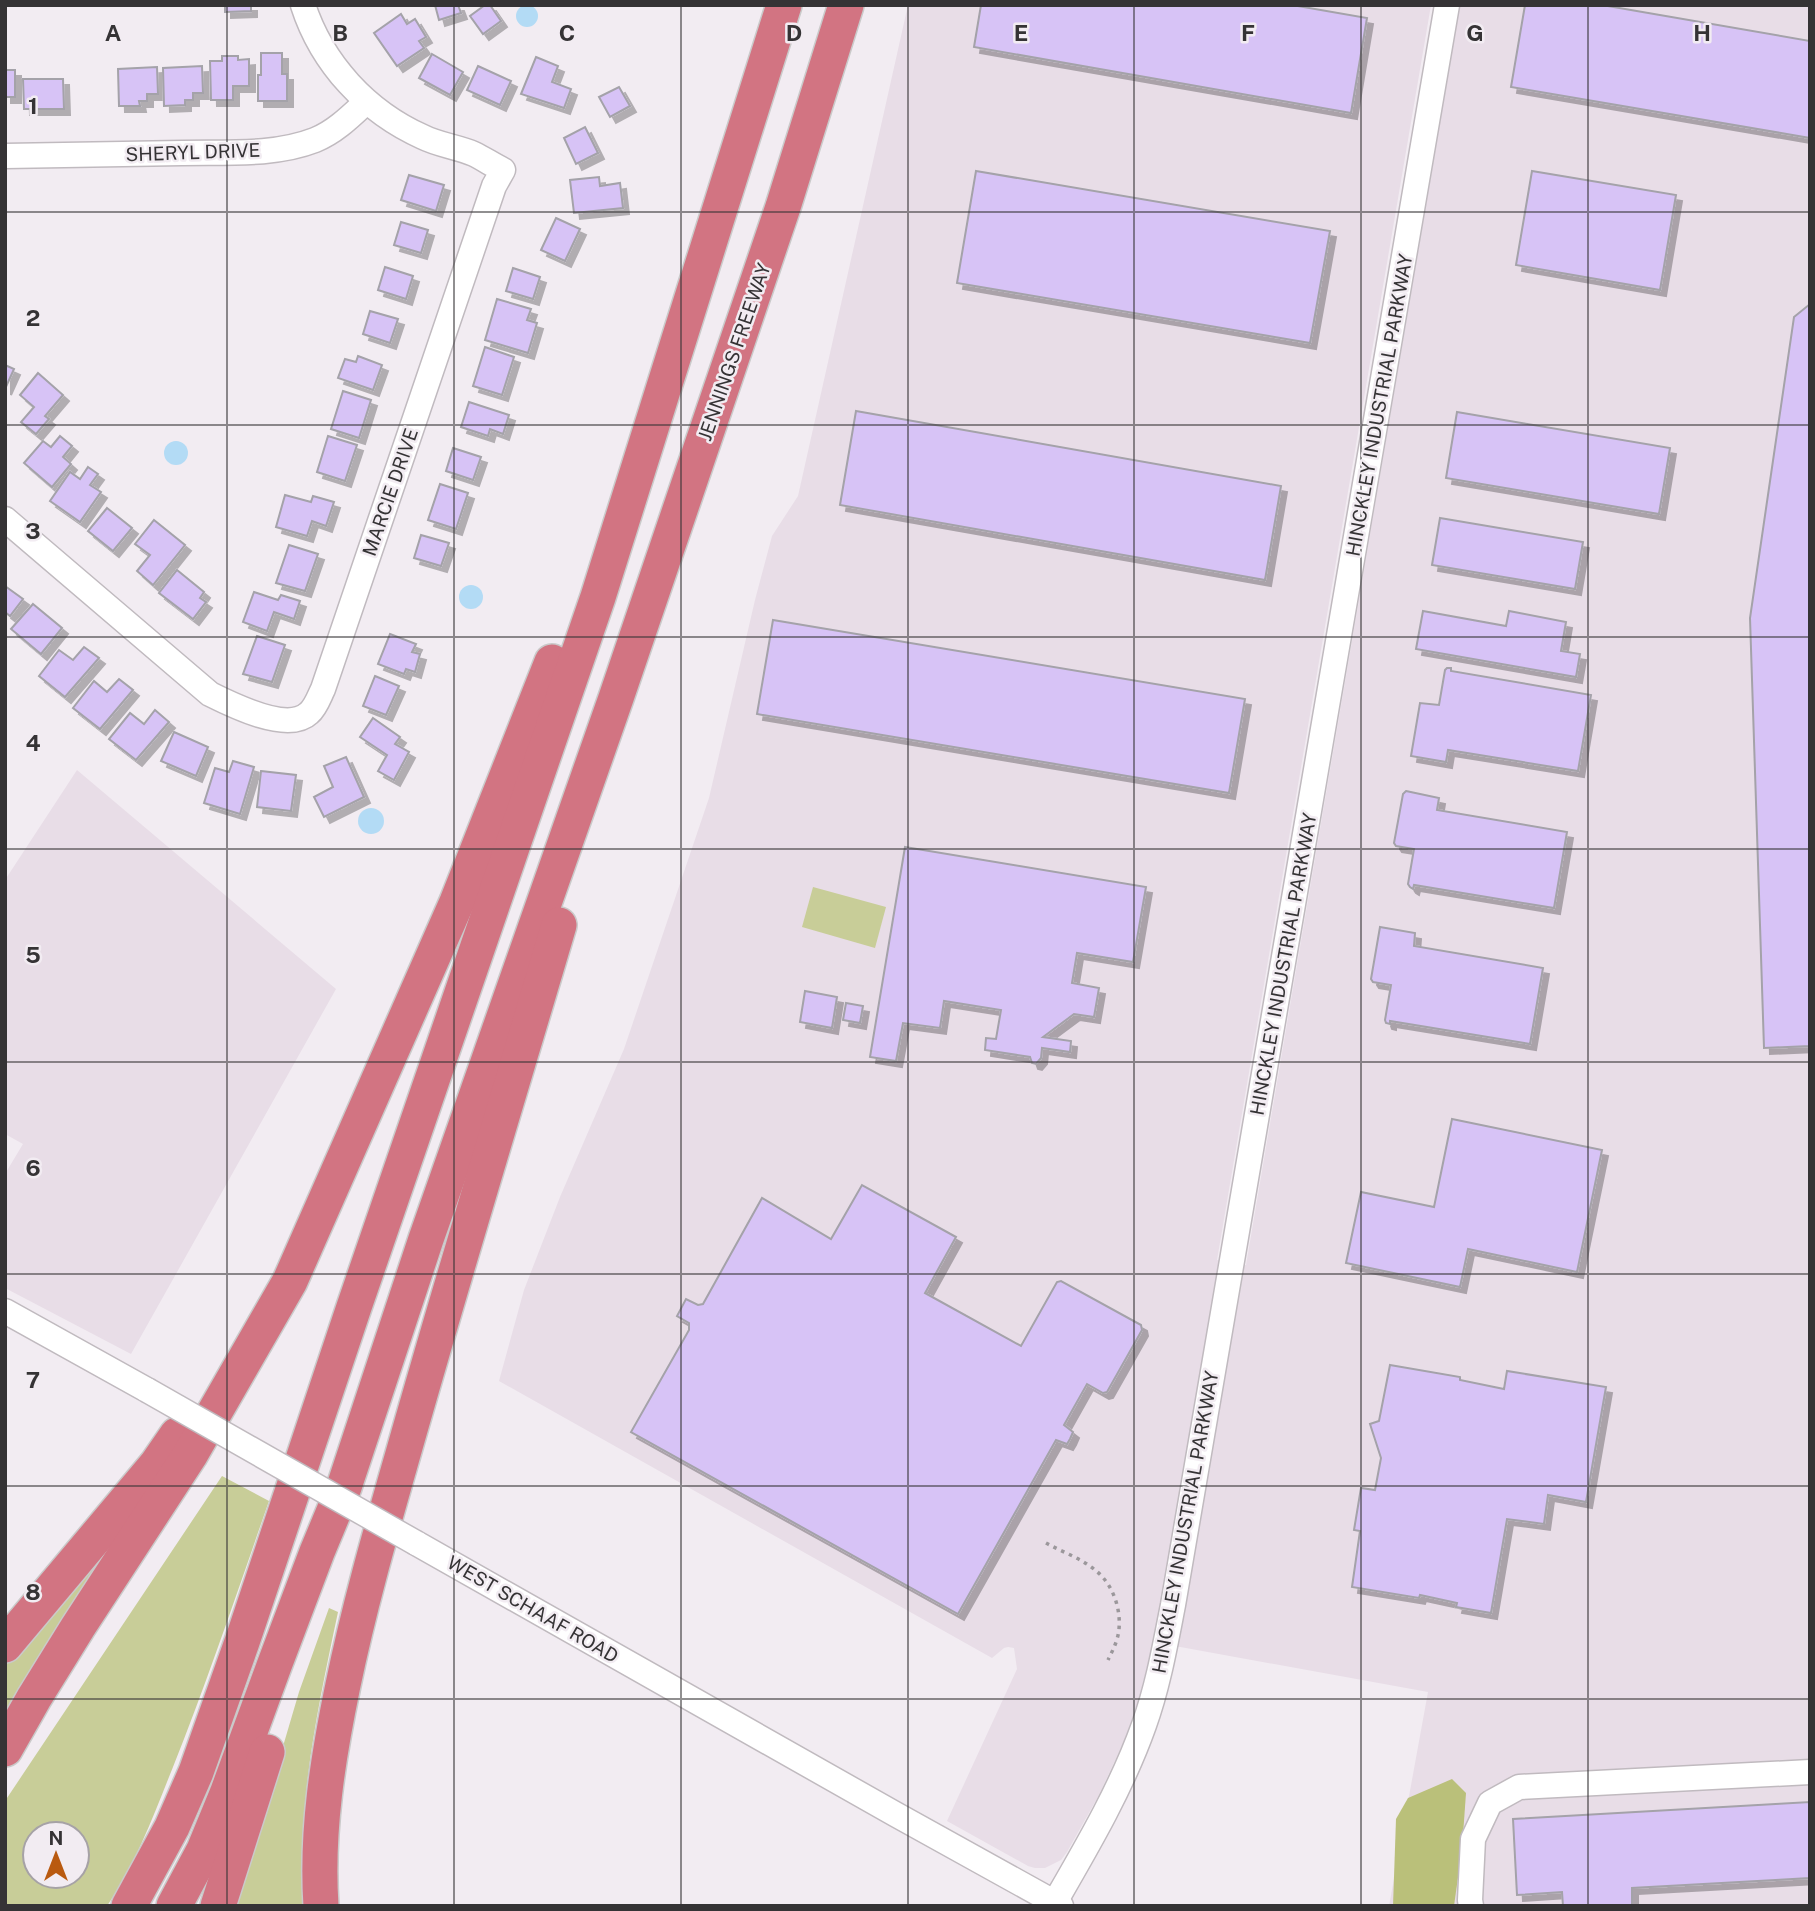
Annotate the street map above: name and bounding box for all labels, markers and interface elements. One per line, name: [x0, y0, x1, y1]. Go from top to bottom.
text: A: [105, 19, 122, 46]
text: B: [332, 19, 348, 46]
text: C: [559, 19, 575, 46]
text: D: [786, 19, 802, 46]
text: E: [1014, 19, 1028, 46]
text: F: [1241, 19, 1255, 46]
text: G: [1466, 19, 1484, 46]
text: H: [1693, 19, 1711, 46]
text: 1: [28, 92, 38, 119]
street label: SHERYL DRIVE: [125, 139, 261, 165]
street label: HINCKLEY INDUSTRIAL PARKWAY: [1342, 252, 1417, 558]
street label: JENNINGS FREEWAY: [693, 260, 775, 444]
text: 2: [26, 304, 40, 331]
street label: MARCIE DRIVE: [358, 425, 422, 559]
text: 3: [25, 517, 41, 544]
text: 4: [25, 729, 41, 756]
street label: HINCKLEY INDUSTRIAL PARKWAY: [1246, 811, 1321, 1117]
text: 5: [25, 941, 41, 968]
text: 6: [25, 1154, 41, 1181]
text: 7: [26, 1366, 40, 1393]
street label: HINCKLEY INDUSTRIAL PARKWAY: [1148, 1369, 1223, 1675]
street label: WEST SCHAAF ROAD: [443, 1551, 623, 1667]
text: 8: [25, 1578, 41, 1605]
north arrow: [21, 1820, 91, 1890]
text: N: [49, 1827, 63, 1849]

